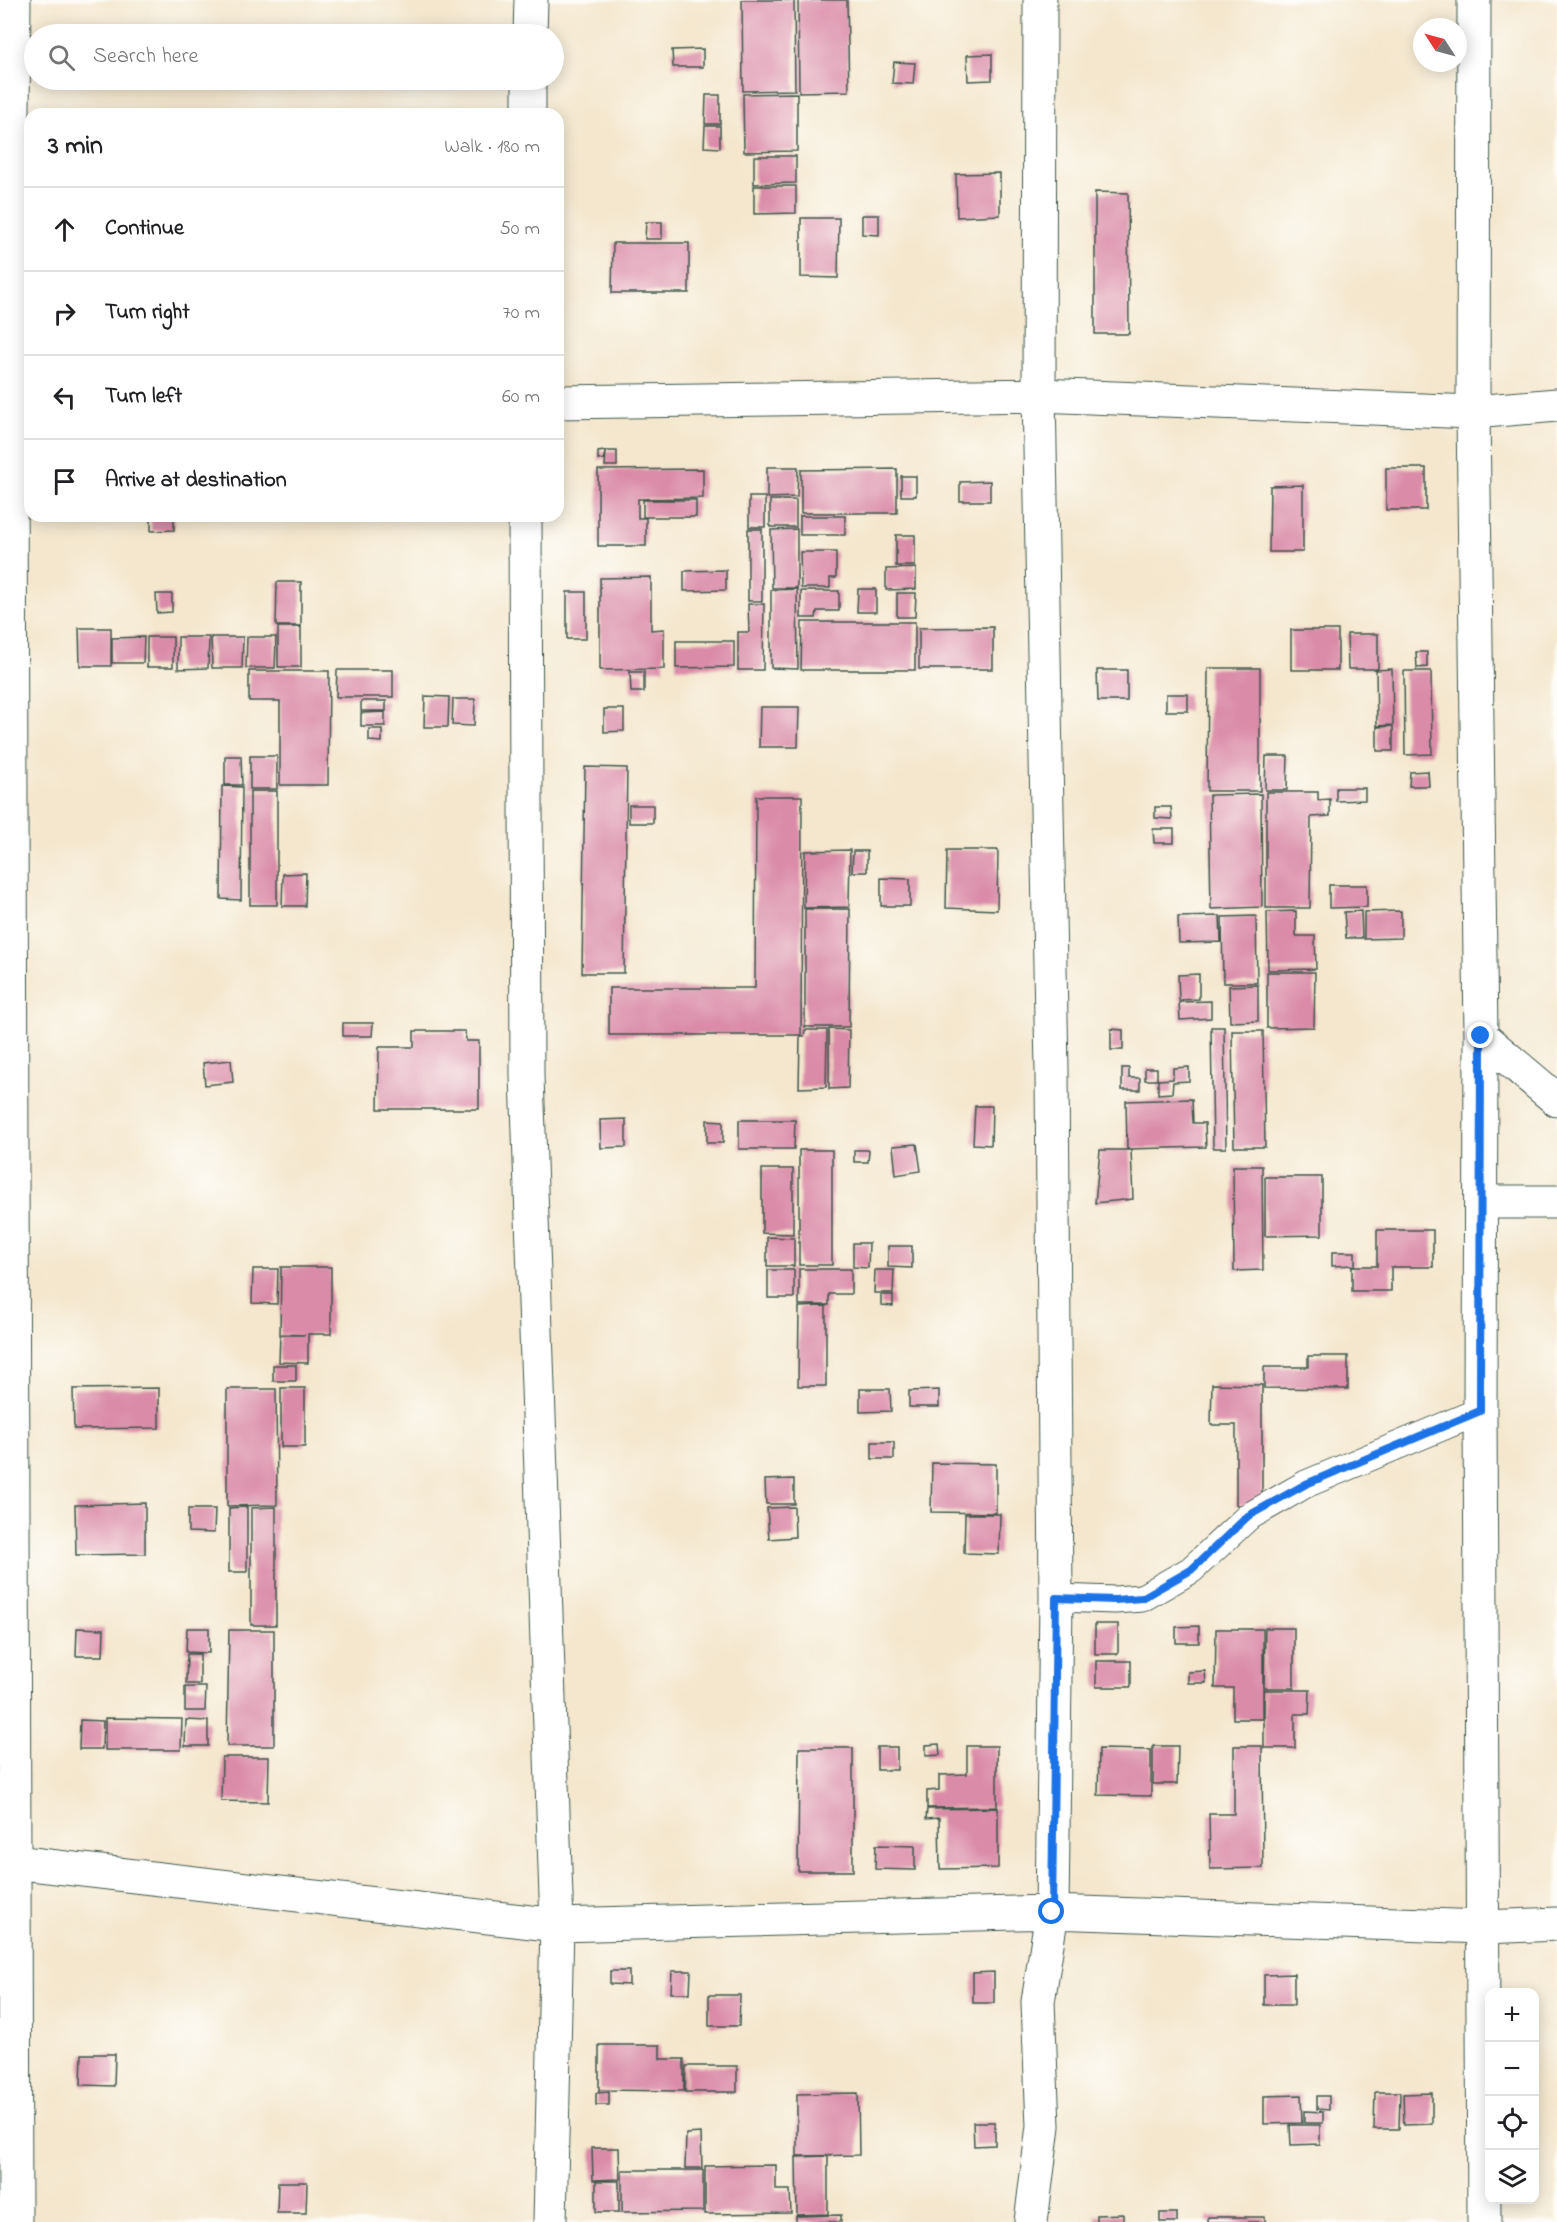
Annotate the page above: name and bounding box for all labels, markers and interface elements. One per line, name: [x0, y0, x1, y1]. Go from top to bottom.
north arrow: [1413, 18, 1467, 72]
search box: [24, 24, 564, 90]
icon: search: [45, 41, 78, 74]
text: Search here: [93, 41, 198, 73]
text: 3 min: [48, 128, 103, 166]
text: Walk · 180 m: [444, 133, 540, 162]
icon: ahead: [48, 213, 81, 246]
text: Continue: [105, 213, 184, 245]
text: 50 m: [499, 215, 540, 244]
icon: right: [48, 297, 81, 330]
text: Turn right: [105, 297, 190, 329]
text: 70 m: [503, 299, 540, 328]
icon: left: [48, 381, 81, 414]
text: Turn left: [105, 381, 182, 413]
text: 60 m: [502, 383, 540, 412]
icon: arrive: [48, 465, 81, 498]
text: Arrive at destination: [105, 465, 287, 497]
route end: [1467, 1022, 1493, 1048]
route start: [1038, 1898, 1064, 1924]
map controls: [1485, 1988, 1539, 2204]
button: +: [1485, 1988, 1539, 2042]
button: −: [1485, 2042, 1539, 2096]
button: locate: [1485, 2096, 1539, 2150]
button: layers: [1485, 2150, 1539, 2204]

